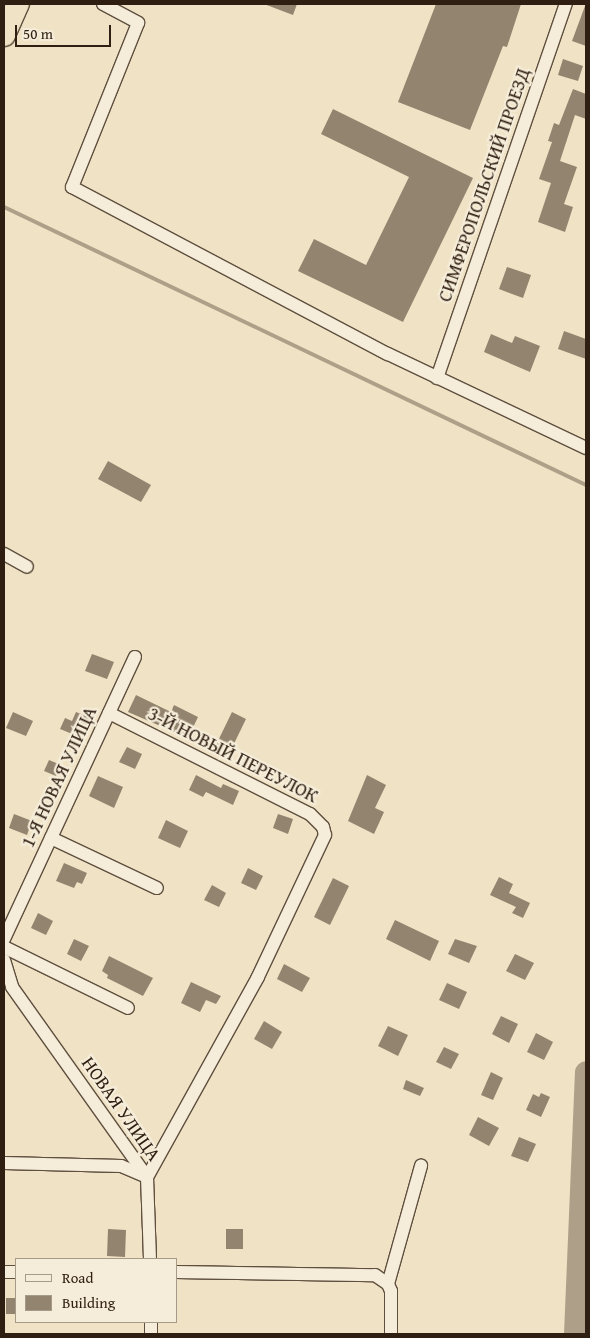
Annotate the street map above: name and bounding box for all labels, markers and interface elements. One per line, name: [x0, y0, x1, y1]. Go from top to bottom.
scale bar: [18, 15, 114, 47]
text: 50 m: [23, 23, 53, 44]
street label: СИМФЕРОПОЛЬСКИЙ ПРОЕЗД: [433, 65, 535, 305]
street label: 3-Й НОВЫЙ ПЕРЕУЛОК: [144, 702, 322, 808]
street label: 1-Я НОВАЯ УЛИЦА: [16, 703, 102, 851]
street label: НОВАЯ УЛИЦА: [77, 1052, 165, 1166]
legend: [15, 1258, 178, 1323]
text: Road: [62, 1267, 93, 1288]
text: Building: [62, 1292, 115, 1313]

